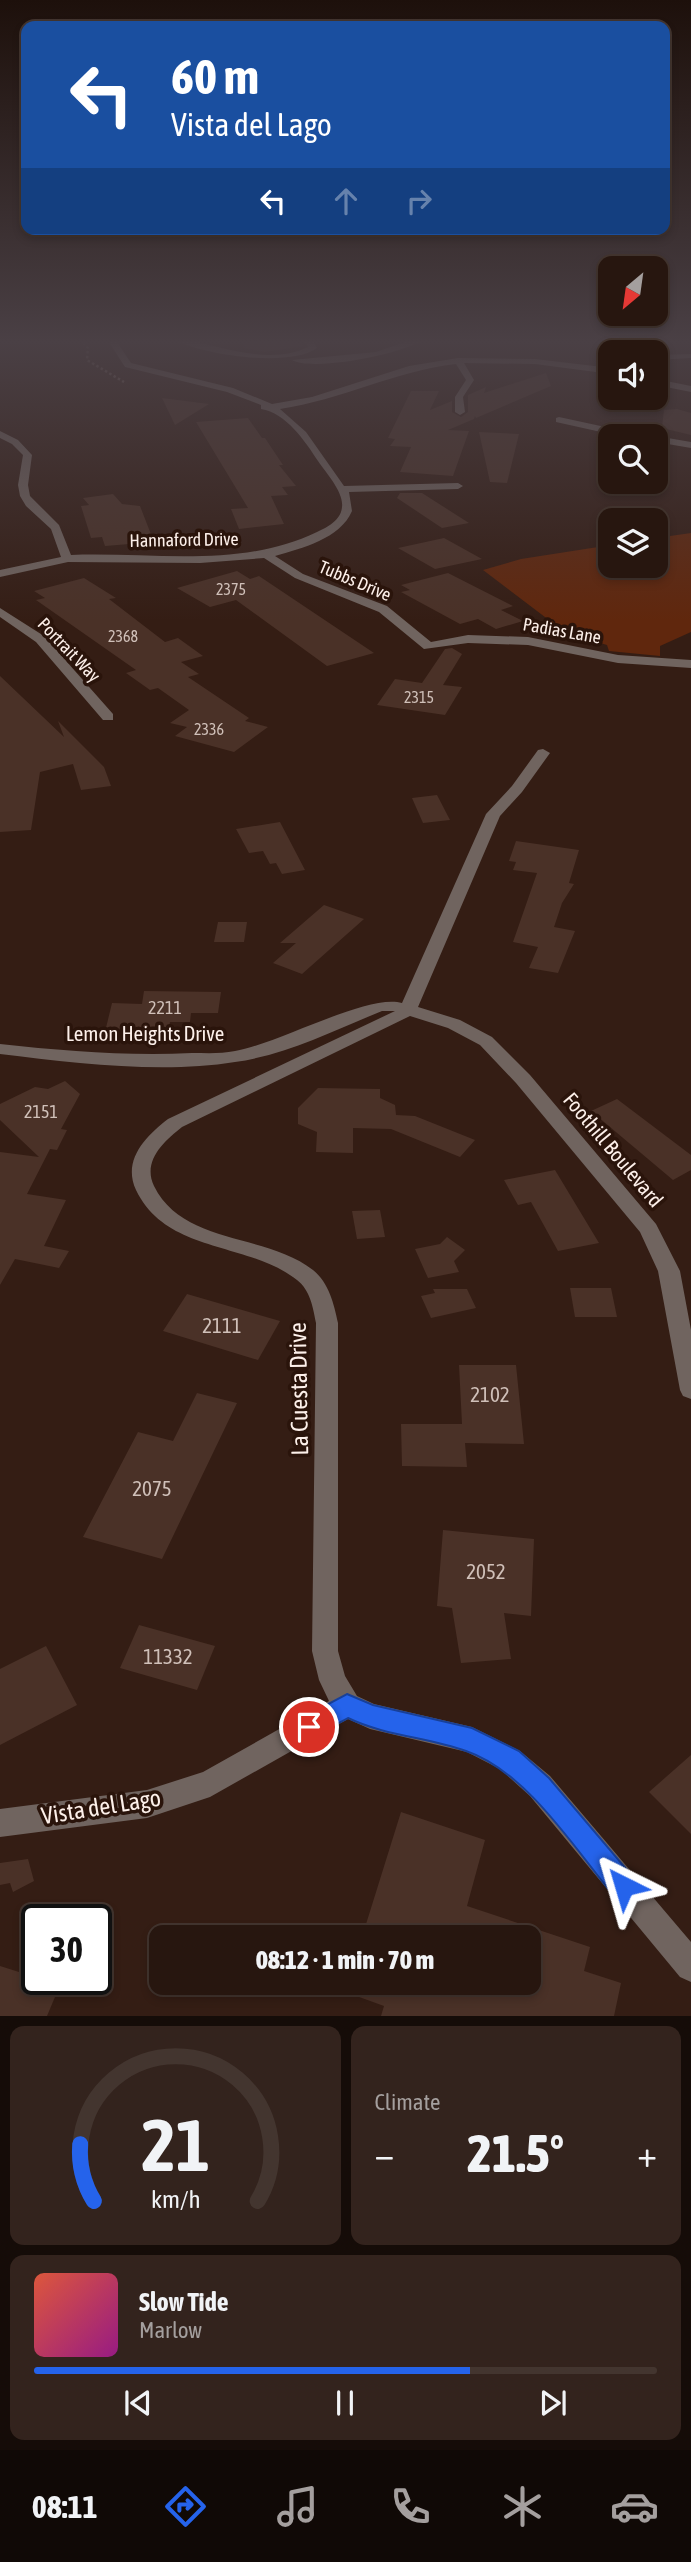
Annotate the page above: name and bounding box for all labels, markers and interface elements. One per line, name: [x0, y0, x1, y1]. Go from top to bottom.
text: 60 m: [171, 48, 259, 104]
icon: left: [56, 49, 147, 140]
text: Vista del Lago: [171, 106, 332, 143]
icon: left: [254, 182, 292, 220]
icon: ahead: [327, 182, 365, 220]
icon: right: [400, 182, 438, 220]
north arrow: [598, 256, 668, 326]
map controls: [598, 256, 668, 578]
button: sound: [598, 340, 668, 410]
button: search: [598, 424, 668, 494]
button: layers: [598, 508, 668, 578]
street label: Hannaford Drive: [129, 528, 239, 551]
street label: Tubbs Drive: [316, 556, 395, 605]
house number: 2375: [216, 580, 246, 598]
street label: Portrait Way: [34, 613, 105, 686]
street label: Padias Lane: [521, 613, 603, 648]
house number: 2368: [108, 627, 138, 645]
house number: 2315: [404, 688, 434, 706]
house number: 2336: [194, 720, 224, 738]
house number: 2211: [148, 997, 182, 1018]
street label: Lemon Heights Drive: [66, 1021, 224, 1045]
street label: Foothill Boulevard: [559, 1087, 669, 1211]
house number: 2151: [24, 1101, 58, 1122]
house number: 2111: [202, 1313, 242, 1337]
street label: La Cuesta Drive: [284, 1322, 313, 1456]
house number: 2102: [470, 1382, 510, 1406]
house number: 2075: [132, 1476, 172, 1500]
house number: 2052: [466, 1559, 506, 1583]
house number: 11332: [143, 1644, 193, 1668]
pin: [279, 1697, 339, 1757]
icon: arrive: [290, 1708, 328, 1746]
street label: Vista del Lago: [39, 1784, 163, 1829]
position arrow: [587, 1849, 661, 1923]
speed limit sign: 30: [21, 1904, 112, 1995]
text: 08:12 · 1 min · 70 m: [256, 1945, 434, 1975]
text: Climate: [375, 2089, 440, 2115]
text: 21: [141, 2104, 209, 2187]
text: 21.5°: [467, 2123, 564, 2183]
text: −: [375, 2132, 394, 2175]
text: +: [637, 2132, 657, 2175]
text: km/h: [150, 2185, 200, 2213]
text: Slow Tide: [139, 2287, 229, 2317]
text: Marlow: [139, 2317, 202, 2343]
icon: previous: [119, 2384, 157, 2422]
icon: pause: [326, 2384, 364, 2422]
icon: next: [534, 2384, 572, 2422]
icon: directions: [161, 2482, 210, 2531]
icon: music: [273, 2482, 322, 2531]
icon: phone: [386, 2482, 435, 2531]
icon: climate: [498, 2482, 547, 2531]
icon: car: [610, 2482, 659, 2531]
text: 08:11: [32, 2488, 98, 2525]

